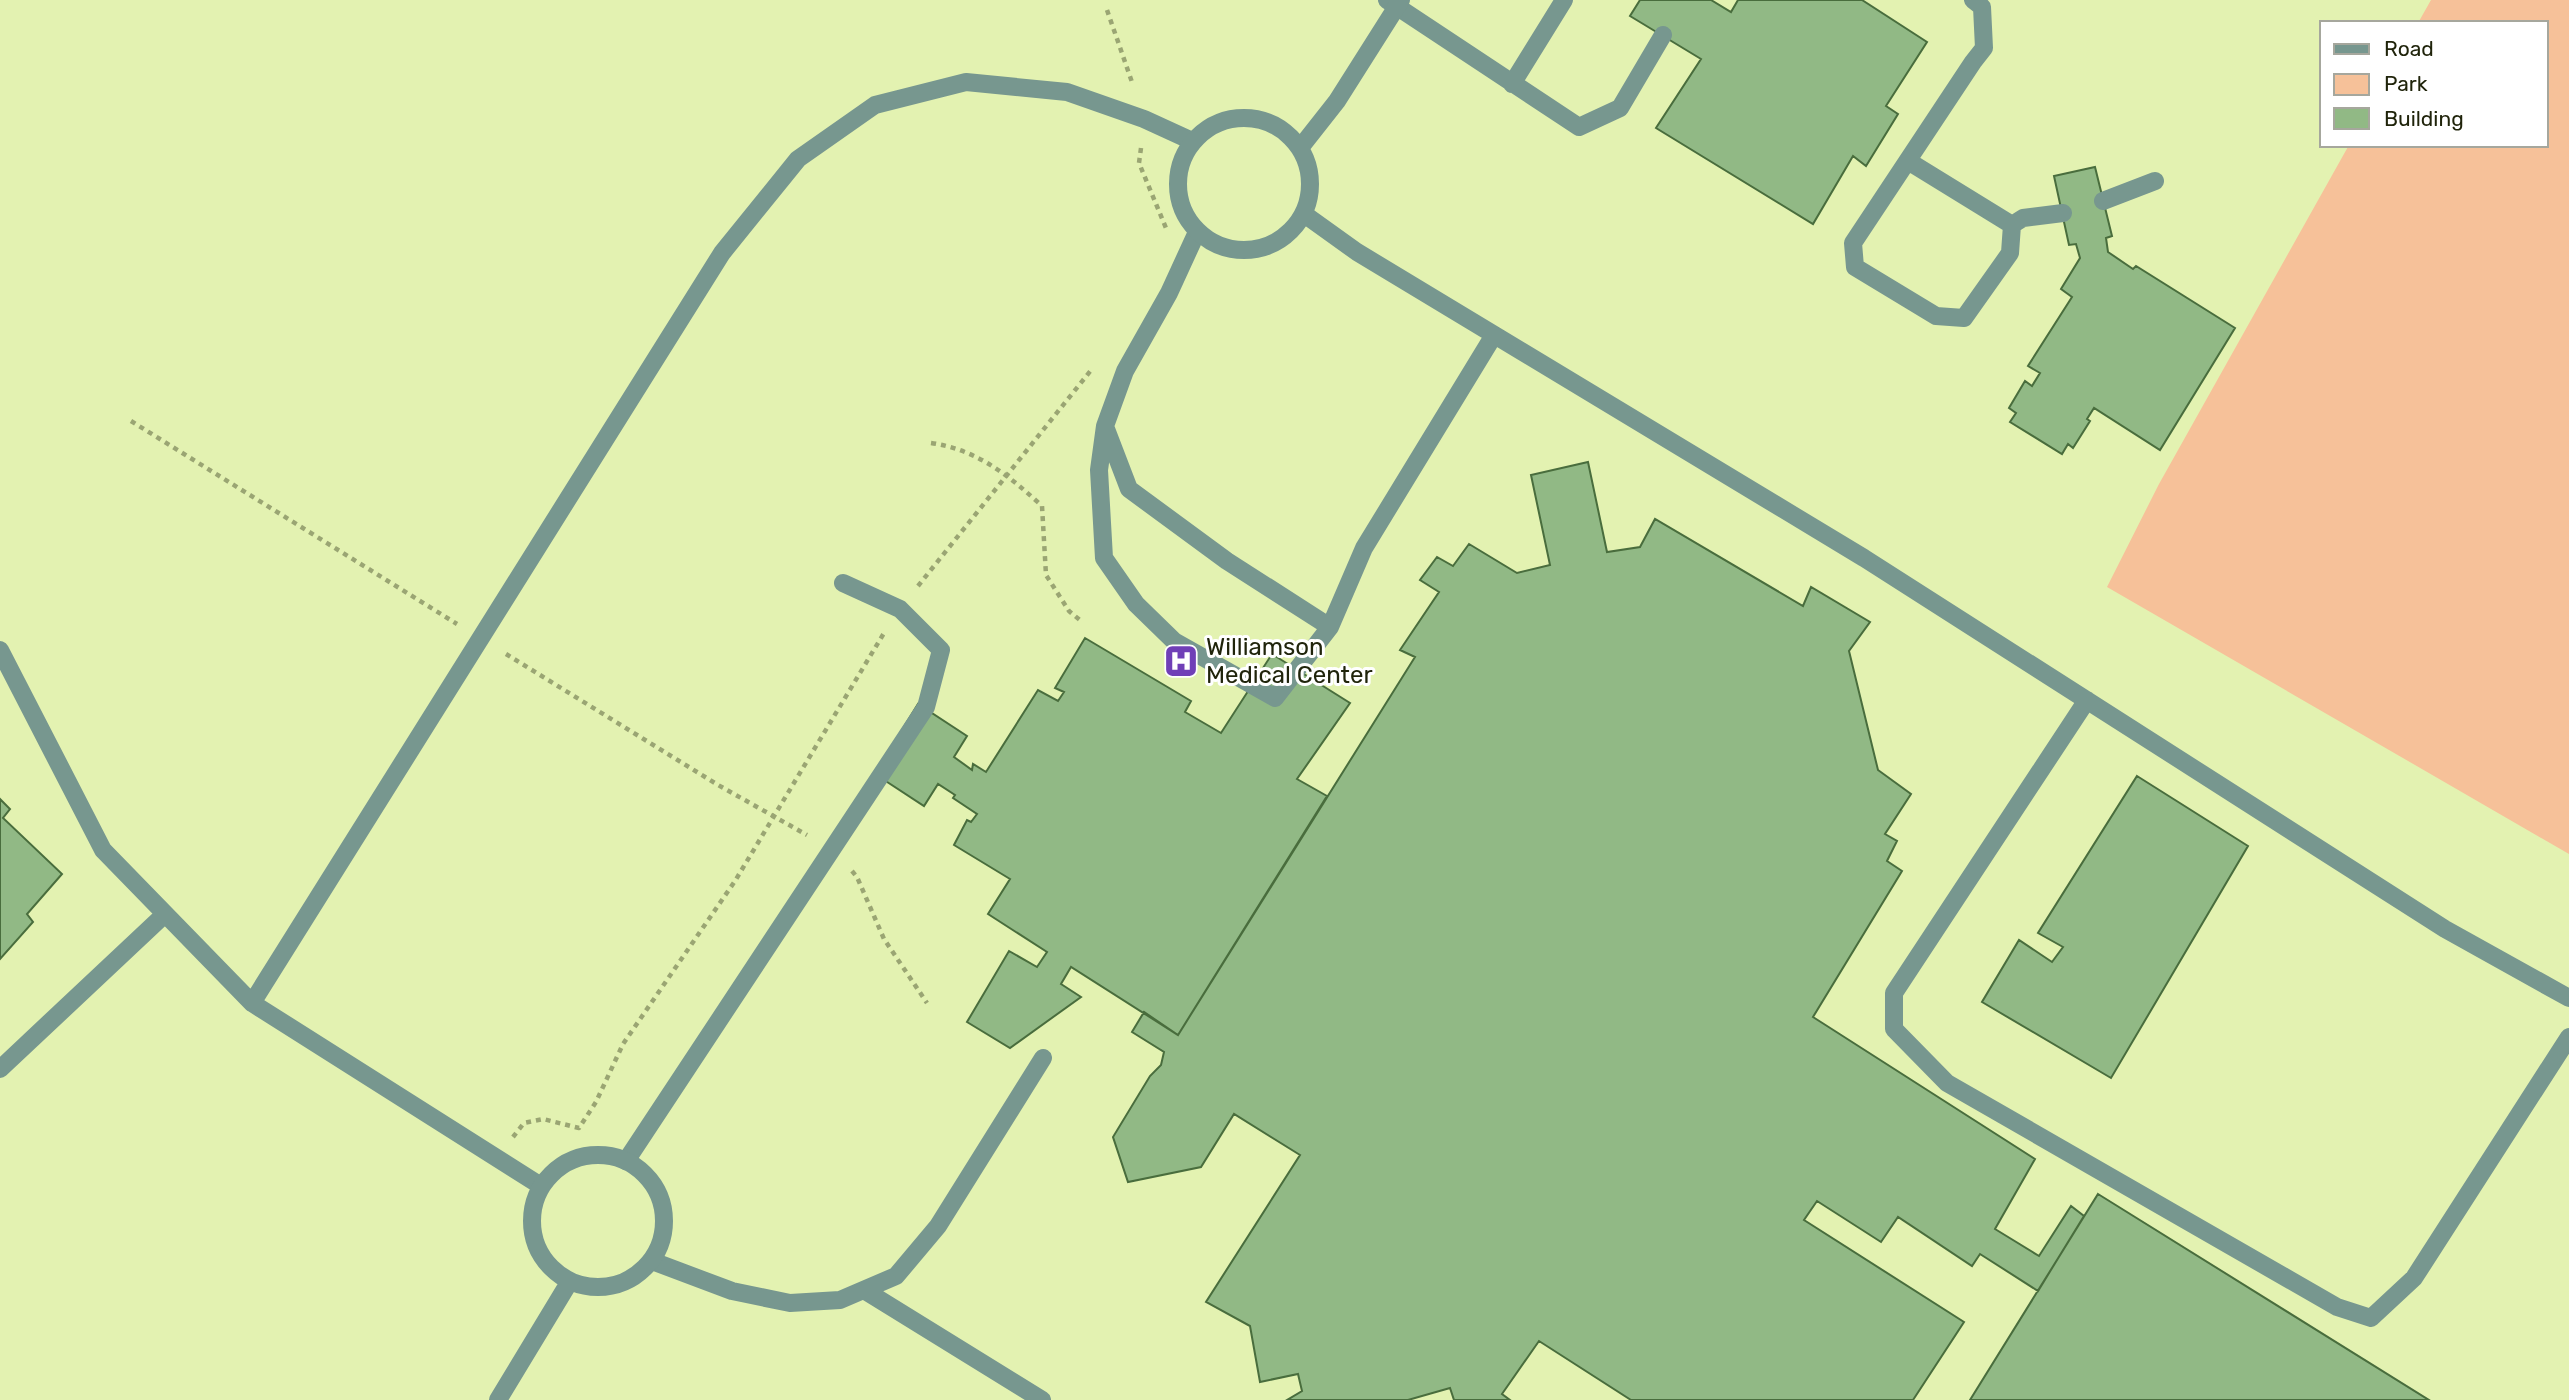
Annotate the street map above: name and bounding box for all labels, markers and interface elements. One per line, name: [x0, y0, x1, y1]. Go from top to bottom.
legend: [2320, 21, 2548, 147]
text: Road: [2384, 36, 2434, 61]
text: Park: [2384, 71, 2428, 96]
text: Building: [2384, 106, 2464, 131]
place label: Williamson Medical Center: [1206, 633, 1373, 689]
hospital icon: Williamson Medical Center: [1162, 642, 1200, 680]

